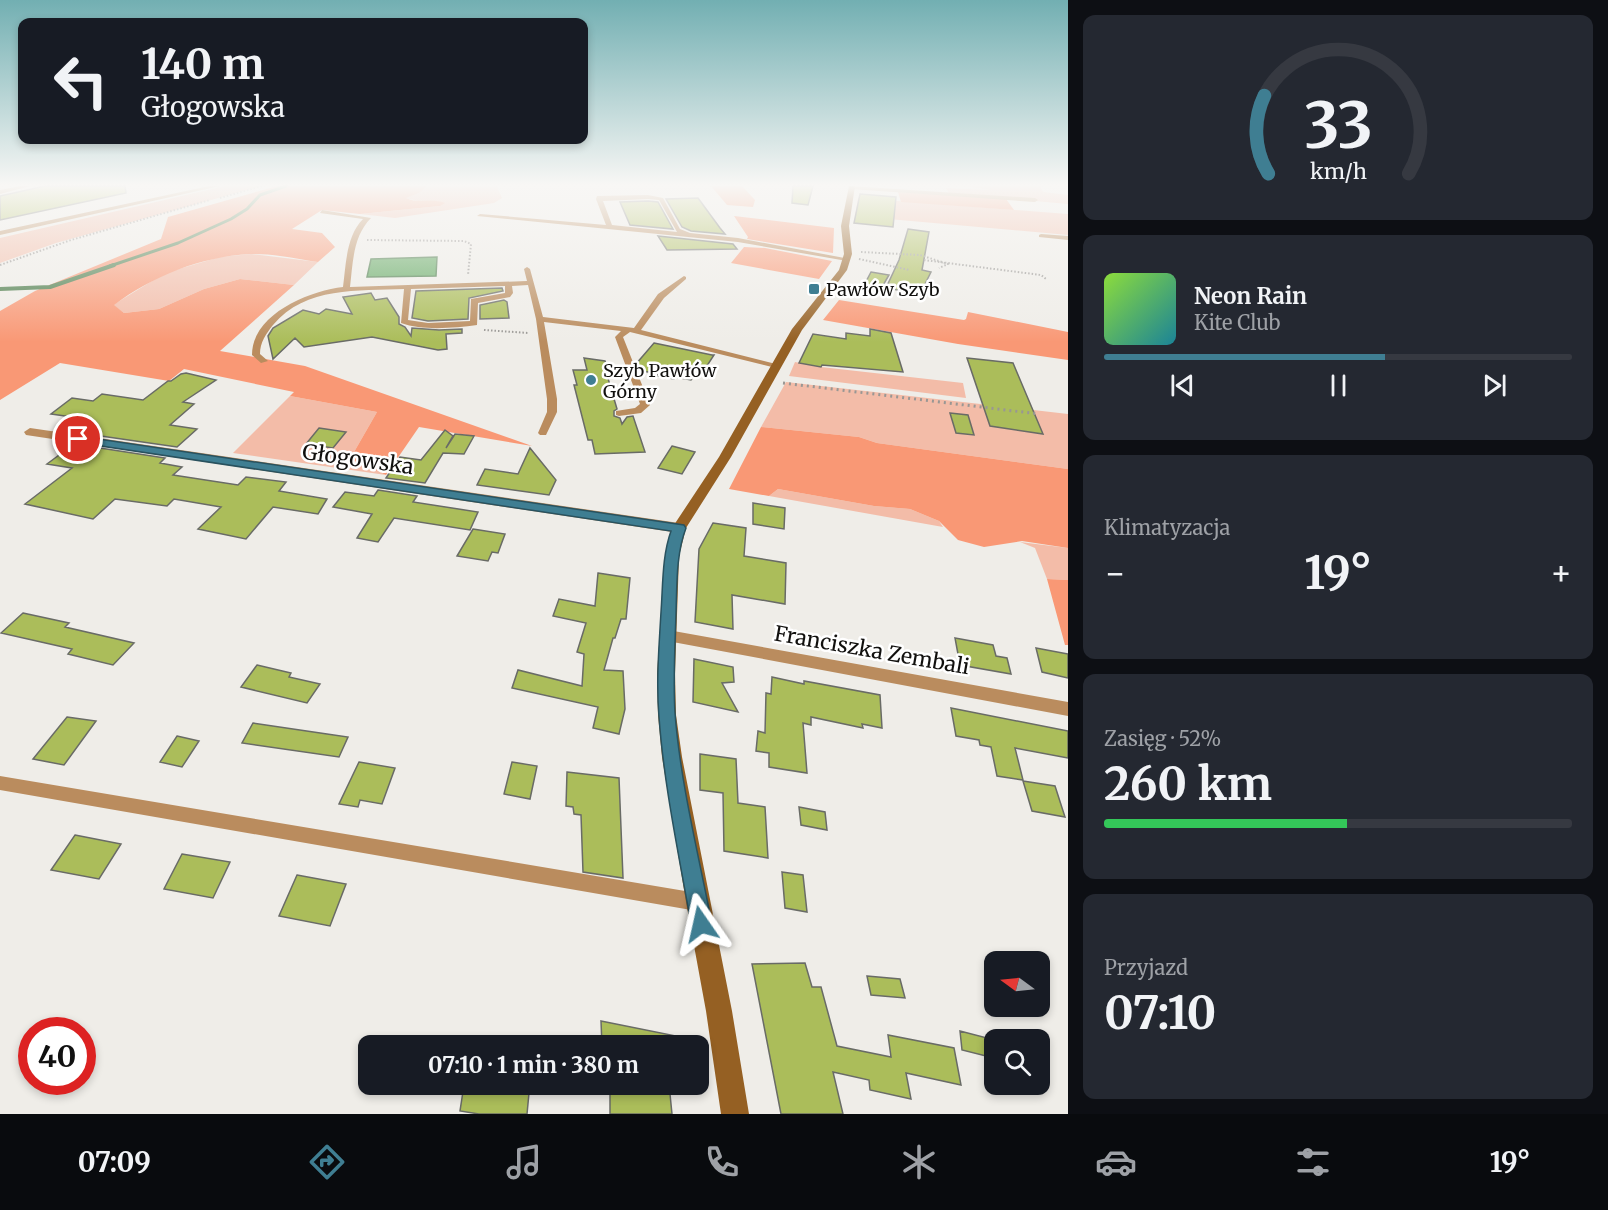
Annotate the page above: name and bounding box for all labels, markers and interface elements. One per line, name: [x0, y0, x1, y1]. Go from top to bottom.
text: 140 m: [141, 38, 264, 90]
icon: left: [42, 42, 120, 120]
text: 33: [1304, 88, 1372, 166]
text: Głogowska: [141, 90, 285, 124]
text: km/h: [1310, 159, 1366, 186]
place label: Pawłów Szyb: [826, 278, 940, 301]
marker: Pawłów Szyb: [807, 282, 821, 296]
text: Neon Rain: [1194, 282, 1307, 310]
text: Kite Club: [1194, 310, 1280, 335]
place label: Szyb Pawłów Górny: [603, 359, 717, 403]
icon: previous: [1166, 369, 1199, 402]
icon: pause: [1322, 369, 1355, 402]
icon: next: [1478, 369, 1511, 402]
marker: Szyb Pawłów Górny: [584, 373, 598, 387]
pin: [52, 413, 103, 464]
icon: arrive: [61, 422, 94, 455]
street label: Głogowska: [301, 438, 415, 480]
text: Klimatyzacja: [1104, 515, 1230, 540]
text: 19°: [1304, 545, 1372, 601]
text: −: [1104, 553, 1126, 594]
text: +: [1550, 553, 1572, 594]
street label: Franciszka Zembali: [772, 620, 972, 680]
text: Zasięg · 52%: [1104, 726, 1221, 751]
text: 260 km: [1104, 756, 1272, 812]
position arrow: [669, 892, 733, 956]
north arrow: [984, 951, 1050, 1017]
map controls: [984, 951, 1050, 1095]
text: Przyjazd: [1104, 955, 1188, 980]
text: 07:10: [1104, 985, 1216, 1041]
speed limit sign: 40: [18, 1017, 96, 1095]
button: search: [984, 1029, 1050, 1095]
text: 07:10 · 1 min · 380 m: [428, 1051, 639, 1079]
icon: directions: [306, 1141, 348, 1183]
icon: music: [503, 1141, 545, 1183]
icon: phone: [701, 1141, 743, 1183]
icon: climate: [898, 1141, 940, 1183]
icon: car: [1095, 1141, 1137, 1183]
icon: filters: [1292, 1141, 1334, 1183]
text: 07:09: [78, 1145, 151, 1179]
text: 19°: [1490, 1145, 1530, 1179]

